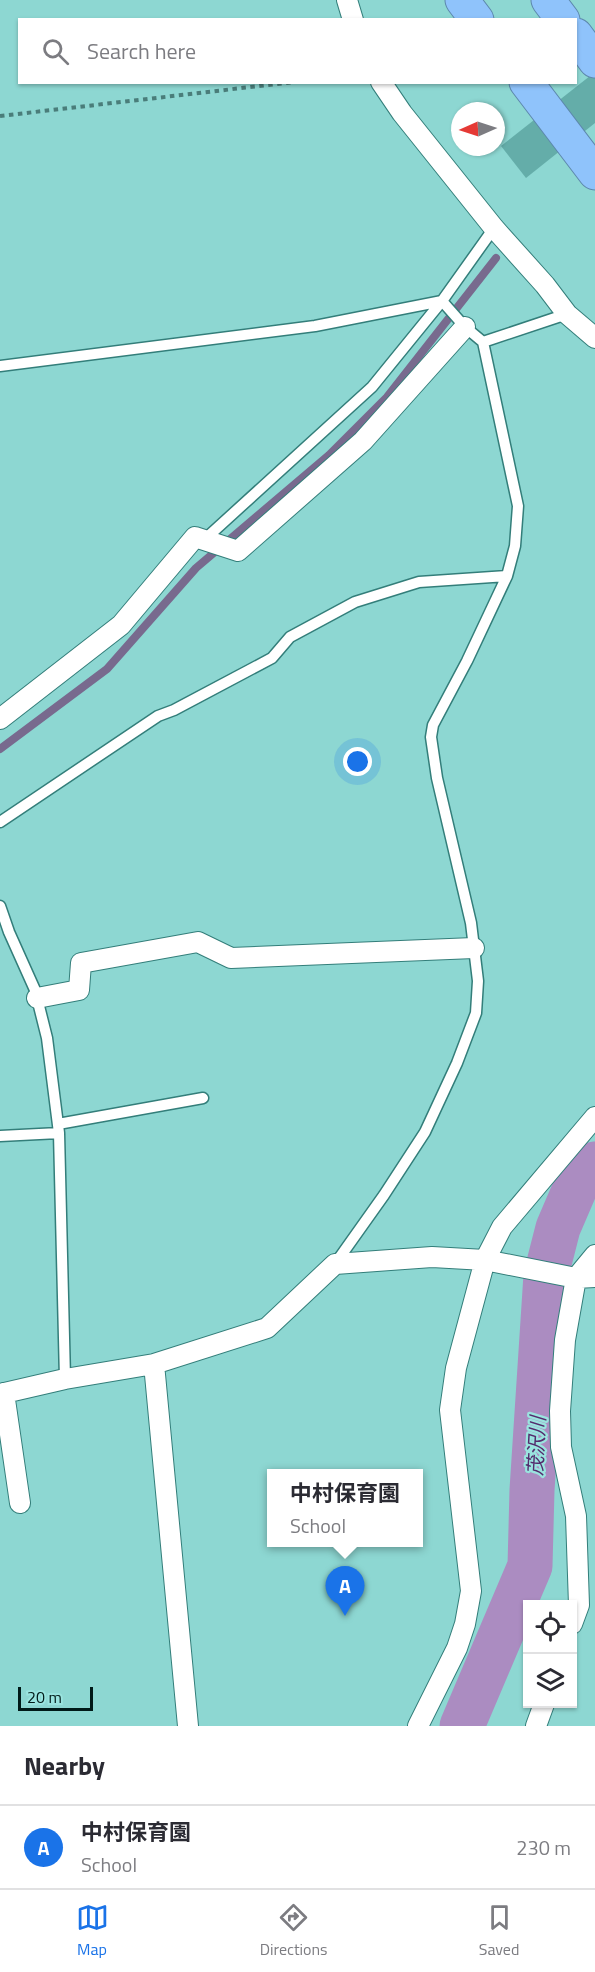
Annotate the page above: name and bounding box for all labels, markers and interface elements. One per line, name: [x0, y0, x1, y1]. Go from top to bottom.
search box: [18, 18, 577, 84]
text: Search here: [87, 34, 196, 68]
icon: search: [39, 35, 72, 68]
north arrow: [451, 102, 505, 156]
your location: [343, 747, 372, 776]
water label: 茂沢川: [519, 1413, 553, 1477]
popup: [267, 1469, 423, 1547]
text: 中村保育園: [290, 1476, 400, 1510]
text: School: [290, 1510, 346, 1541]
pin: A: [326, 1566, 364, 1616]
map controls: [523, 1600, 577, 1708]
button: locate: [523, 1600, 577, 1654]
button: layers: [523, 1654, 577, 1708]
scale bar: [18, 1684, 93, 1712]
text: 20 m: [27, 1685, 62, 1709]
text: Nearby: [24, 1746, 105, 1785]
text: 中村保育園: [81, 1815, 191, 1849]
text: A: [37, 1832, 50, 1863]
text: 230 m: [516, 1832, 571, 1863]
text: School: [81, 1849, 137, 1880]
tab: Map: [76, 1901, 109, 1961]
tab: Directions: [260, 1901, 328, 1961]
tab: Saved: [479, 1901, 519, 1961]

